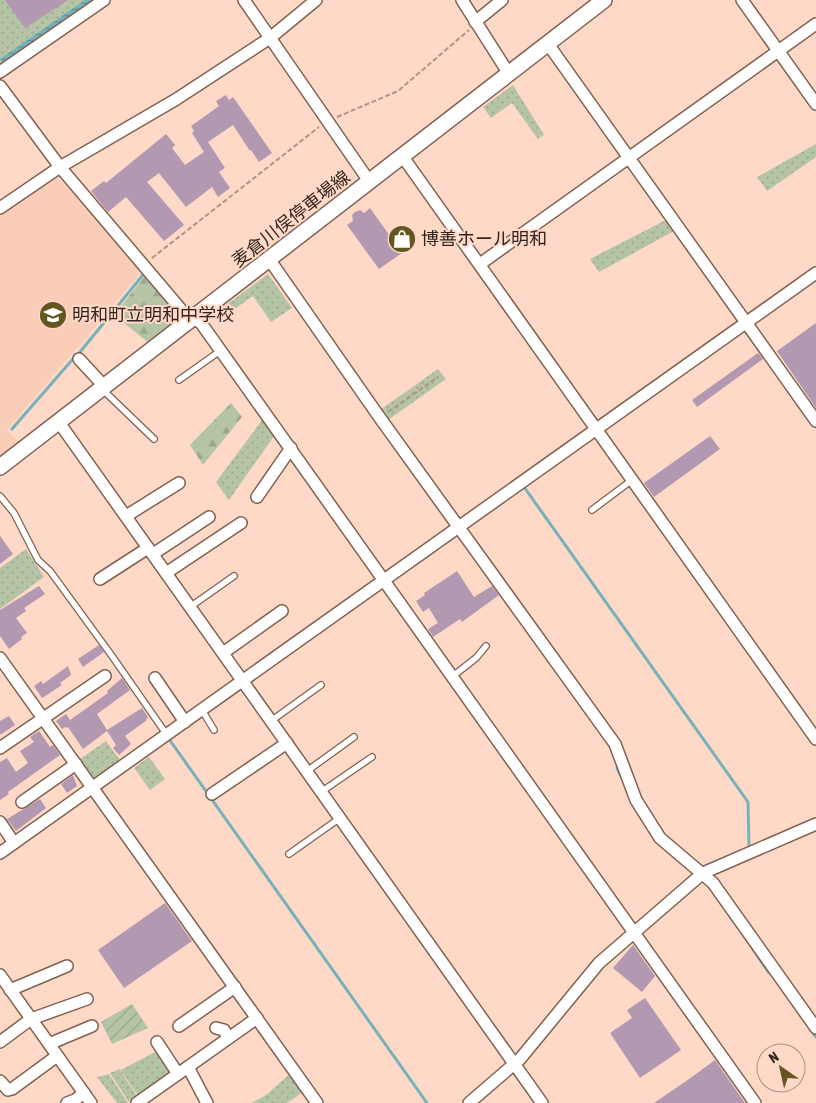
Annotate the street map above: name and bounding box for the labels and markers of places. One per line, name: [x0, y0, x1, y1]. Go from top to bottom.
shop icon: 博善ホール明和: [387, 224, 417, 254]
place label: 博善ホール明和: [421, 228, 547, 249]
school or university icon: 明和町立明和中学校: [38, 300, 68, 330]
place label: 明和町立明和中学校: [72, 304, 234, 325]

